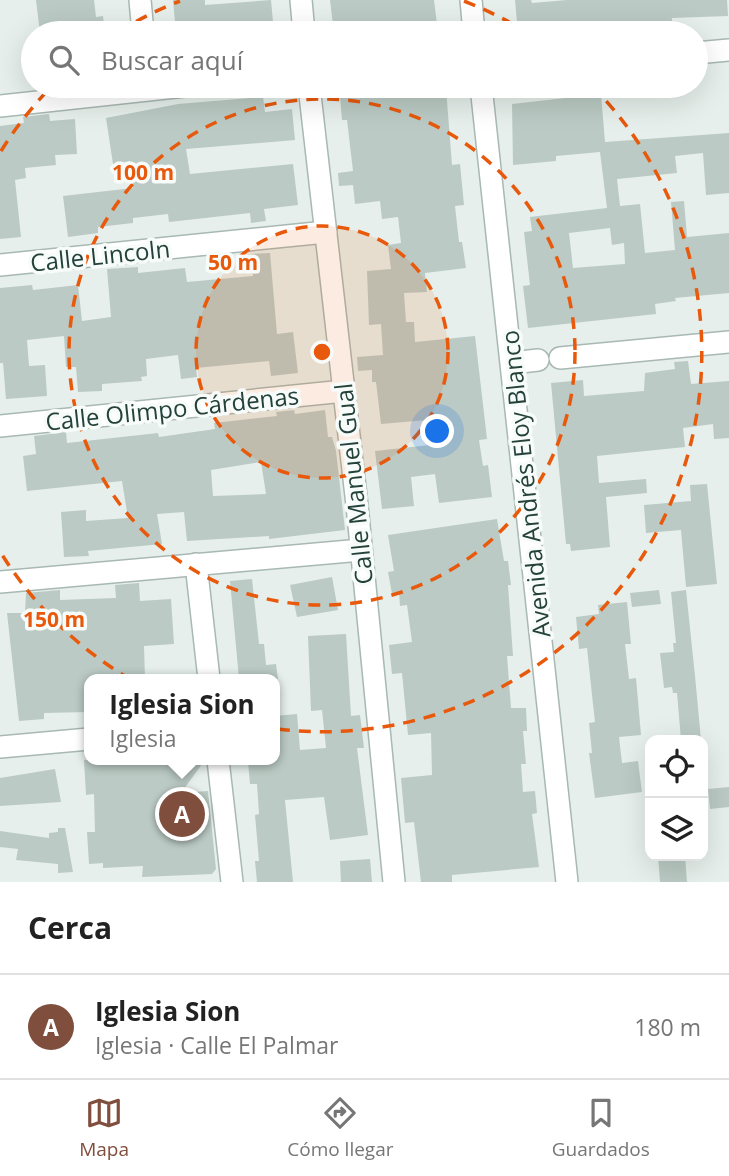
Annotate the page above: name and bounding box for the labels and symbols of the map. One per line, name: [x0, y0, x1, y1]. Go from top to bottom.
text: 100 m: [112, 158, 174, 186]
street label: Calle Lincoln: [29, 231, 171, 279]
text: 50 m: [208, 248, 258, 276]
street label: Avenida Andrés Eloy Blanco: [492, 329, 558, 639]
centre of rings: [310, 340, 334, 364]
street label: Calle Olimpo Cárdenas: [44, 378, 300, 438]
street label: Calle Manuel Gual: [326, 382, 380, 586]
your location: [420, 414, 454, 448]
text: 150 m: [23, 605, 85, 633]
pin: A: [159, 788, 205, 840]

